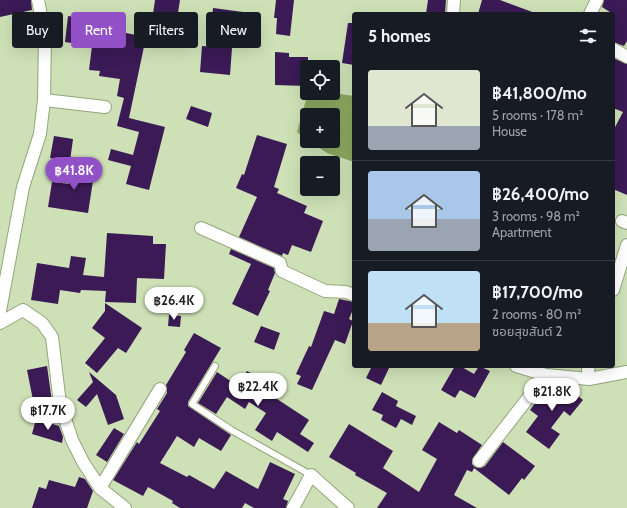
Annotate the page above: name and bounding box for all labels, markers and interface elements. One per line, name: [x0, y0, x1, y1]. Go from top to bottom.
chip: Buy: [12, 12, 63, 48]
chip: Rent: [71, 12, 126, 48]
chip: Filters: [134, 12, 198, 48]
chip: New: [206, 12, 261, 48]
icon: filters: [577, 25, 599, 47]
text: 5 homes: [368, 26, 431, 46]
map controls: [300, 60, 340, 196]
button: locate: [300, 60, 340, 100]
text: ฿41,800/mo: [492, 83, 587, 103]
icon: home: [400, 86, 448, 134]
text: 5 rooms · 178 m²: [492, 107, 583, 123]
button: +: [300, 108, 340, 148]
text: House: [492, 123, 527, 139]
button: −: [300, 156, 340, 196]
pin: ฿41.8K: [41, 157, 107, 191]
text: ฿41.8K: [54, 162, 94, 178]
text: ฿26,400/mo: [492, 184, 589, 204]
icon: home: [400, 187, 448, 235]
text: 3 rooms · 98 m²: [492, 208, 580, 224]
text: Apartment: [492, 224, 552, 240]
text: ฿17,700/mo: [492, 282, 583, 302]
pin: ฿26.4K: [141, 287, 207, 321]
icon: home: [400, 287, 448, 335]
text: ฿26.4K: [154, 292, 194, 308]
text: 2 rooms · 80 m²: [492, 306, 581, 322]
text: ซอยสุขสันต์ 2: [492, 323, 562, 339]
pin: ฿22.4K: [225, 373, 291, 407]
text: ฿22.4K: [238, 378, 278, 394]
pin: ฿21.8K: [519, 378, 585, 412]
text: ฿21.8K: [533, 383, 571, 399]
pin: ฿17.7K: [15, 397, 81, 431]
text: ฿17.7K: [30, 402, 66, 418]

